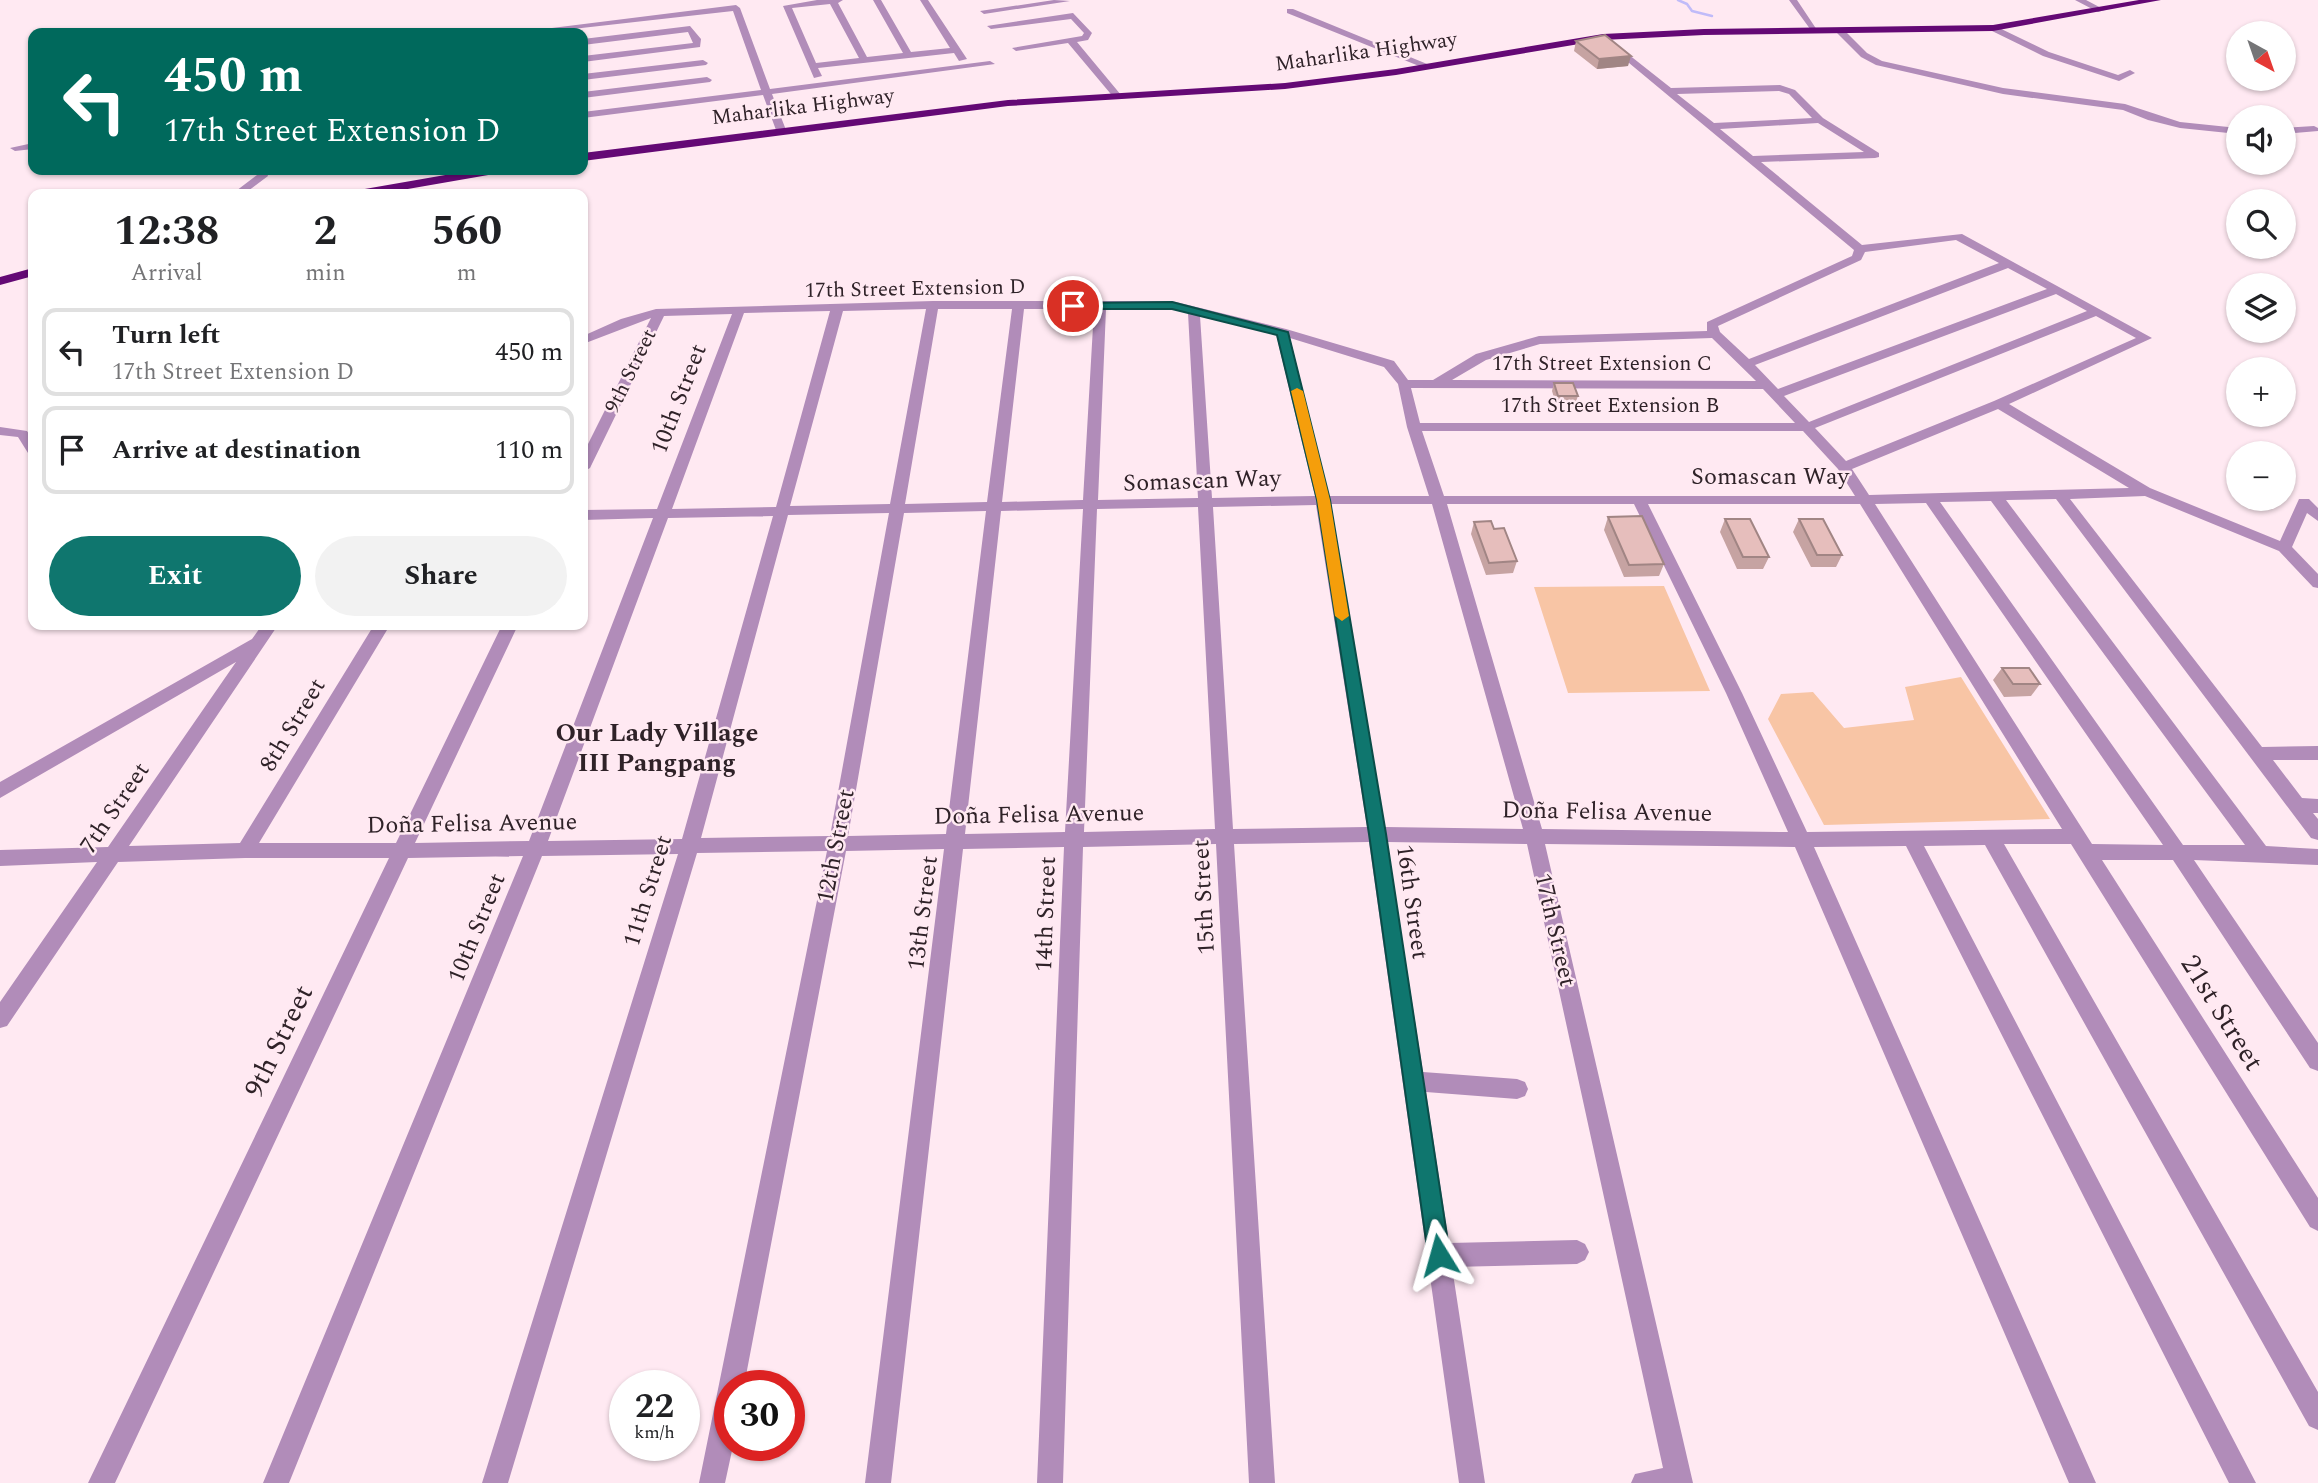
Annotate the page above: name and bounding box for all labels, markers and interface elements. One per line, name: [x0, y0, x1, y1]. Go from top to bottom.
north arrow: [2226, 21, 2296, 91]
map controls: [2226, 21, 2296, 511]
street label: Maharlika Highway: [1273, 23, 1460, 81]
text: 450 m: [164, 39, 303, 114]
icon: left: [49, 56, 140, 147]
street label: Maharlika Highway: [710, 80, 897, 134]
button: sound: [2226, 105, 2296, 175]
text: 17th Street Extension D: [164, 107, 501, 156]
button: search: [2226, 189, 2296, 259]
text: 12:38: [114, 200, 219, 263]
text: 2: [314, 200, 337, 263]
text: 560: [431, 200, 502, 263]
text: Arrival: [131, 256, 202, 291]
text: min: [305, 256, 346, 291]
text: m: [457, 256, 477, 291]
street label: 17th Street Extension D: [804, 271, 1026, 307]
button: layers: [2226, 273, 2296, 343]
pin: [1043, 276, 1103, 336]
icon: arrive: [1054, 287, 1092, 325]
text: Turn left: [112, 315, 220, 355]
street label: 9th Street: [597, 323, 665, 419]
text: 450 m: [495, 332, 563, 372]
icon: left: [53, 333, 91, 371]
street label: 10th Street: [642, 339, 716, 459]
street label: 17th Street Extension C: [1492, 348, 1712, 380]
text: 17th Street Extension D: [112, 355, 354, 390]
button: +: [2226, 357, 2296, 427]
street label: 17th Street Extension B: [1501, 390, 1719, 422]
text: Arrive at destination: [112, 430, 361, 470]
text: 110 m: [495, 430, 563, 470]
icon: arrive: [53, 431, 91, 469]
button: −: [2226, 441, 2296, 511]
street label: Somascan Way: [1691, 459, 1851, 495]
street label: Somascan Way: [1122, 460, 1283, 502]
button: Exit: [49, 536, 301, 616]
button: Share: [315, 536, 567, 616]
street label: 8th Street: [251, 671, 335, 779]
district label: Our Lady Village III Pangpang: [556, 713, 758, 783]
street label: 7th Street: [71, 755, 159, 861]
street label: 12th Street: [807, 786, 865, 906]
street label: Doña Felisa Avenue: [1501, 792, 1713, 832]
street label: Doña Felisa Avenue: [933, 795, 1145, 835]
street label: Doña Felisa Avenue: [366, 804, 578, 844]
street label: 11th Street: [614, 831, 682, 951]
street label: 15th Street: [1183, 838, 1225, 956]
street label: 16th Street: [1386, 842, 1438, 962]
street label: 13th Street: [898, 854, 948, 972]
street label: 14th Street: [1026, 856, 1066, 972]
street label: 10th Street: [439, 868, 515, 988]
street label: 17th Street: [1524, 870, 1586, 990]
street label: 21st Street: [2169, 946, 2275, 1080]
street label: 9th Street: [233, 977, 325, 1105]
position arrow: [1402, 1218, 1476, 1292]
speed limit sign: 30: [714, 1370, 805, 1461]
text: 22: [635, 1380, 674, 1433]
text: km/h: [634, 1419, 675, 1446]

